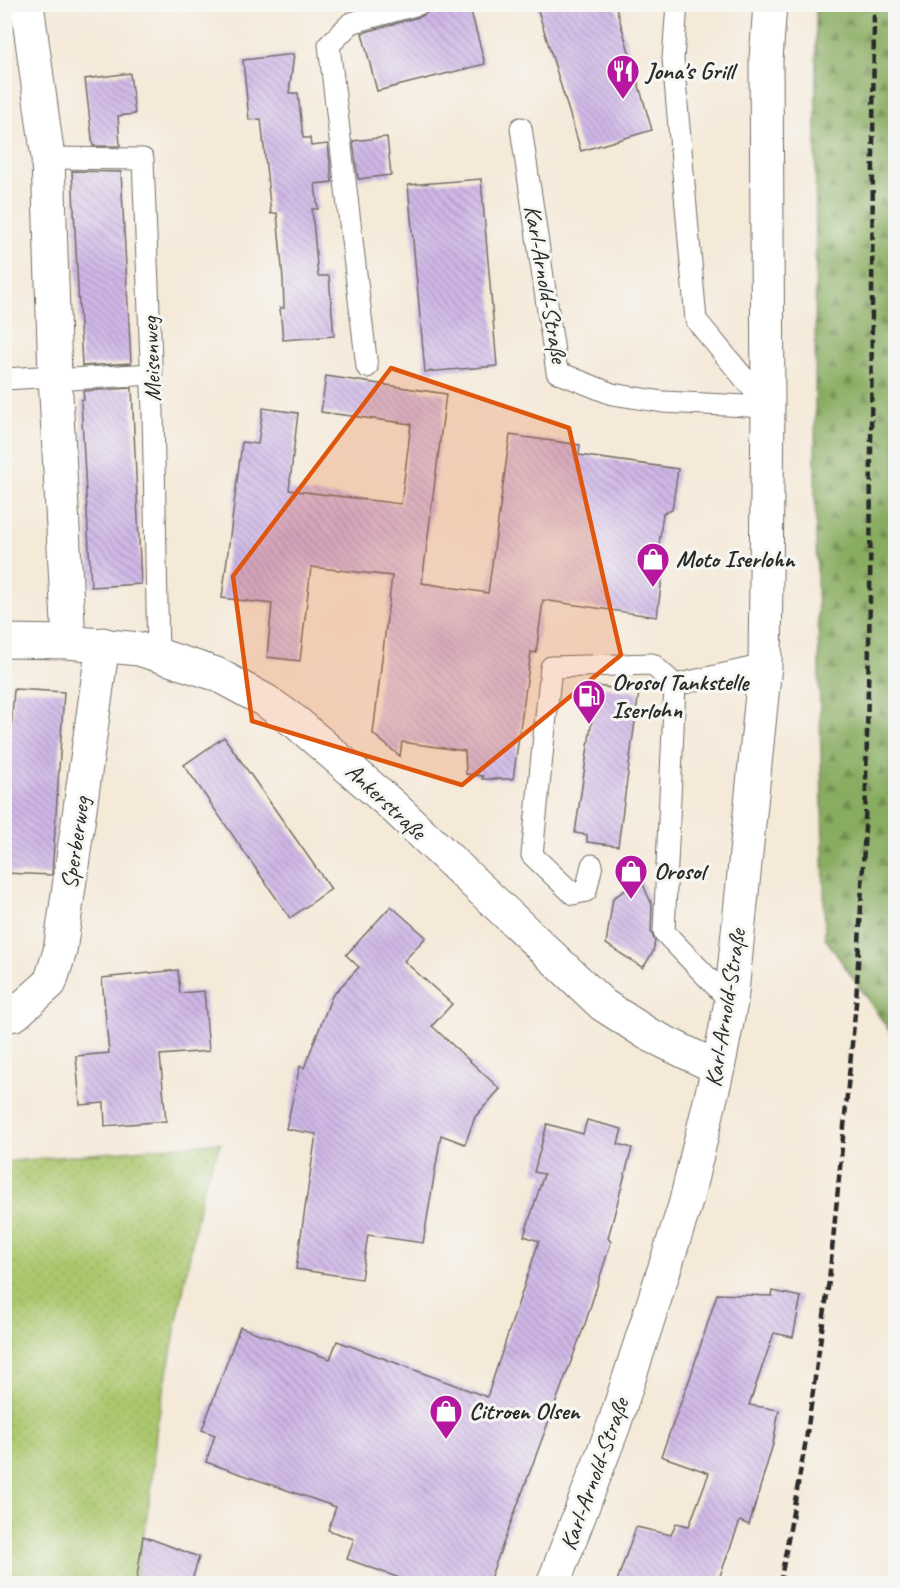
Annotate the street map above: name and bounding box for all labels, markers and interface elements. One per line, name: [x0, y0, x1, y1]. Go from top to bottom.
restaurant icon: Jona's Grill: [605, 53, 641, 100]
place label: Jona's Grill: [644, 56, 738, 86]
street label: Karl-Arnold-Straße: [517, 203, 575, 367]
street label: Meisenweg: [134, 314, 167, 402]
shop icon: Moto Iserlohn: [635, 541, 671, 588]
place label: Moto Iserlohn: [676, 544, 797, 574]
place label: Orosol Tankstelle Iserlohn: [612, 667, 750, 725]
fuel station icon: Orosol Tankstelle Iserlohn: [571, 678, 607, 725]
street label: Ankerstraße: [339, 756, 434, 847]
street label: Sperberweg: [54, 794, 97, 891]
shop icon: Orosol: [613, 853, 649, 900]
place label: Orosol: [654, 856, 710, 886]
street label: Karl-Arnold-Straße: [698, 925, 753, 1089]
street label: Karl-Arnold-Straße: [553, 1392, 636, 1554]
shop icon: Citroen Olsen: [428, 1393, 464, 1440]
place label: Citroen Olsen: [469, 1396, 582, 1426]

